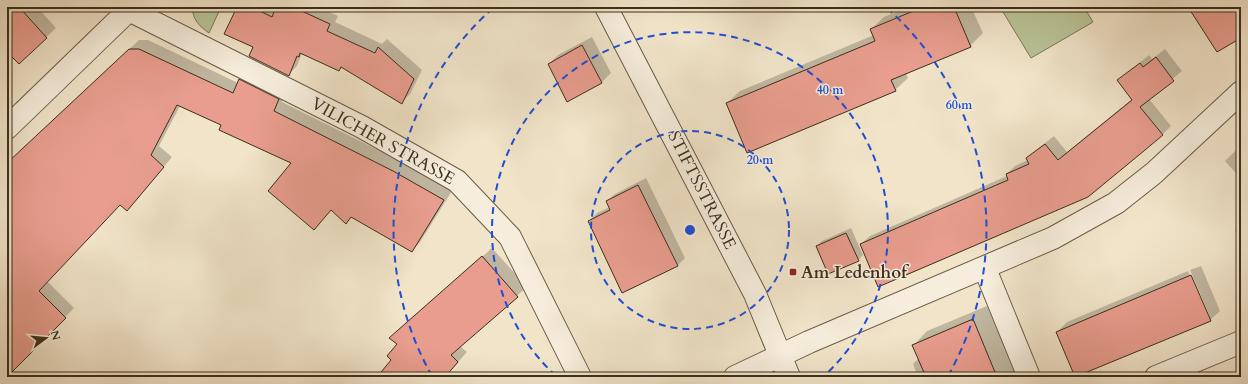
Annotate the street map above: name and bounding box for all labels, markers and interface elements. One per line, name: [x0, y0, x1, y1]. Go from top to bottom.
text: 40 m: [817, 82, 844, 98]
street label: VILICHER STRASSE: [307, 92, 459, 190]
text: 60 m: [946, 97, 973, 113]
street label: STIFTSSTRASSE: [662, 127, 742, 253]
text: 20 m: [747, 152, 774, 168]
centre of rings: [683, 223, 697, 237]
place label: Am Ledenhof: [801, 261, 910, 284]
marker: Am Ledenhof: [788, 267, 798, 277]
north arrow: [26, 318, 66, 358]
text: N: [47, 329, 64, 342]

